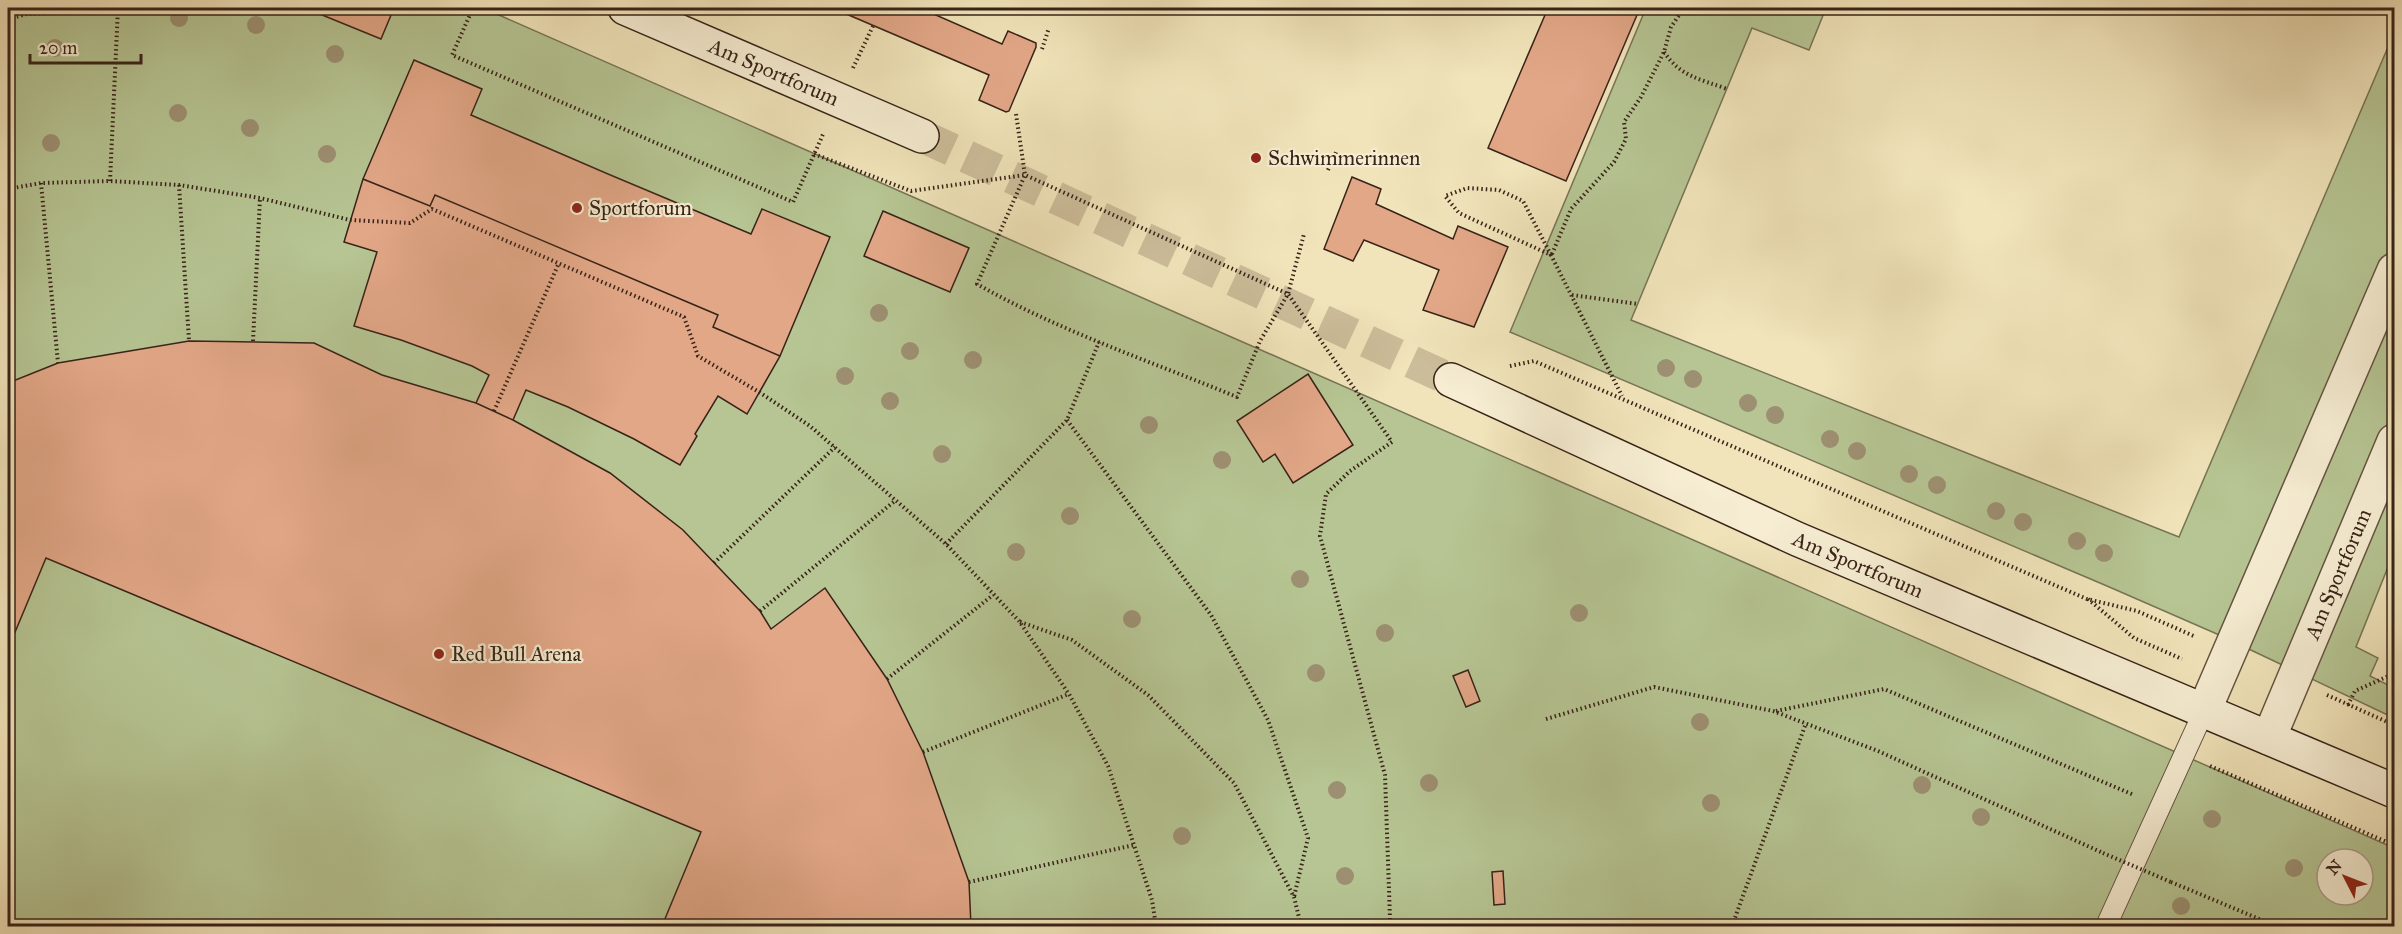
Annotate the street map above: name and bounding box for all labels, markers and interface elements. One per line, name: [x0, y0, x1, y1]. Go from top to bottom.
scale bar: [30, 27, 141, 65]
street label: Am Sportforum: [704, 32, 843, 112]
text: 20 m: [39, 37, 77, 59]
place label: Schwimmerinnen: [1268, 145, 1420, 171]
marker: Schwimmerinnen: [1249, 151, 1263, 165]
place label: Sportforum: [589, 195, 692, 221]
marker: Sportforum: [570, 201, 584, 215]
street label: Am Sportforum: [2299, 504, 2377, 644]
street label: Am Sportforum: [1788, 525, 1928, 604]
place label: Red Bull Arena: [451, 641, 581, 667]
marker: Red Bull Arena: [432, 647, 446, 661]
north arrow: [2315, 847, 2375, 907]
text: N: [2323, 856, 2346, 879]

